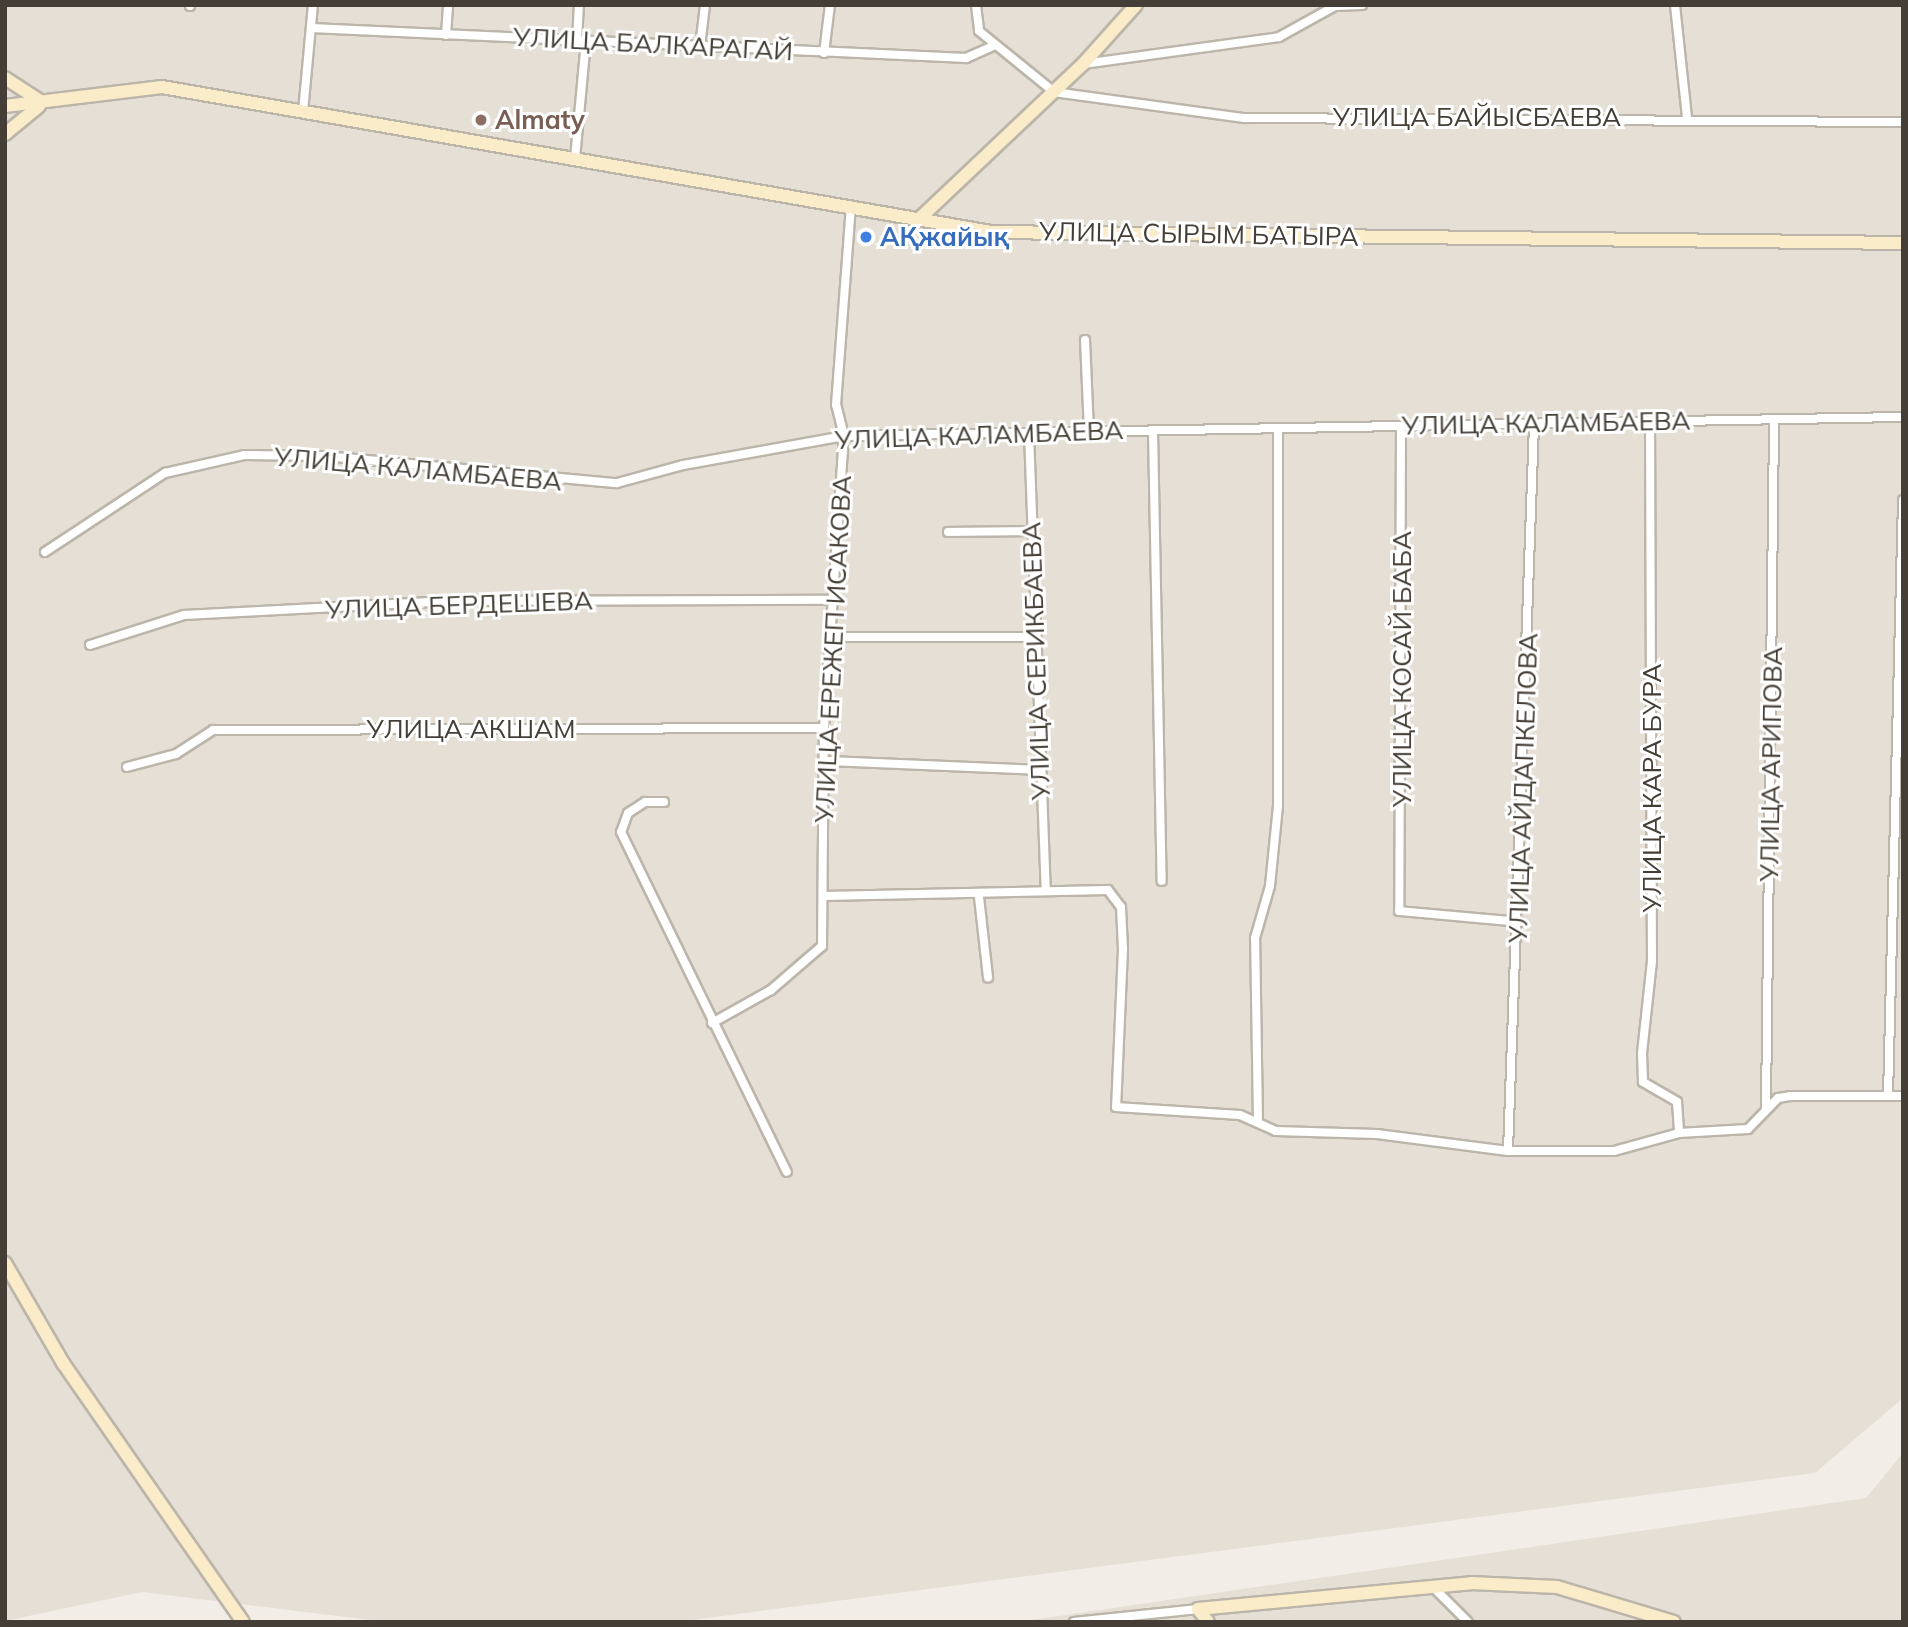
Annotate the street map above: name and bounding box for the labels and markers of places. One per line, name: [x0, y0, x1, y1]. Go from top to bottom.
place label: Аlmaty: [495, 104, 585, 136]
marker: Аlmaty: [473, 112, 489, 128]
place label: АҚжайық: [880, 221, 1010, 253]
marker: АҚжайық: [858, 229, 874, 245]

